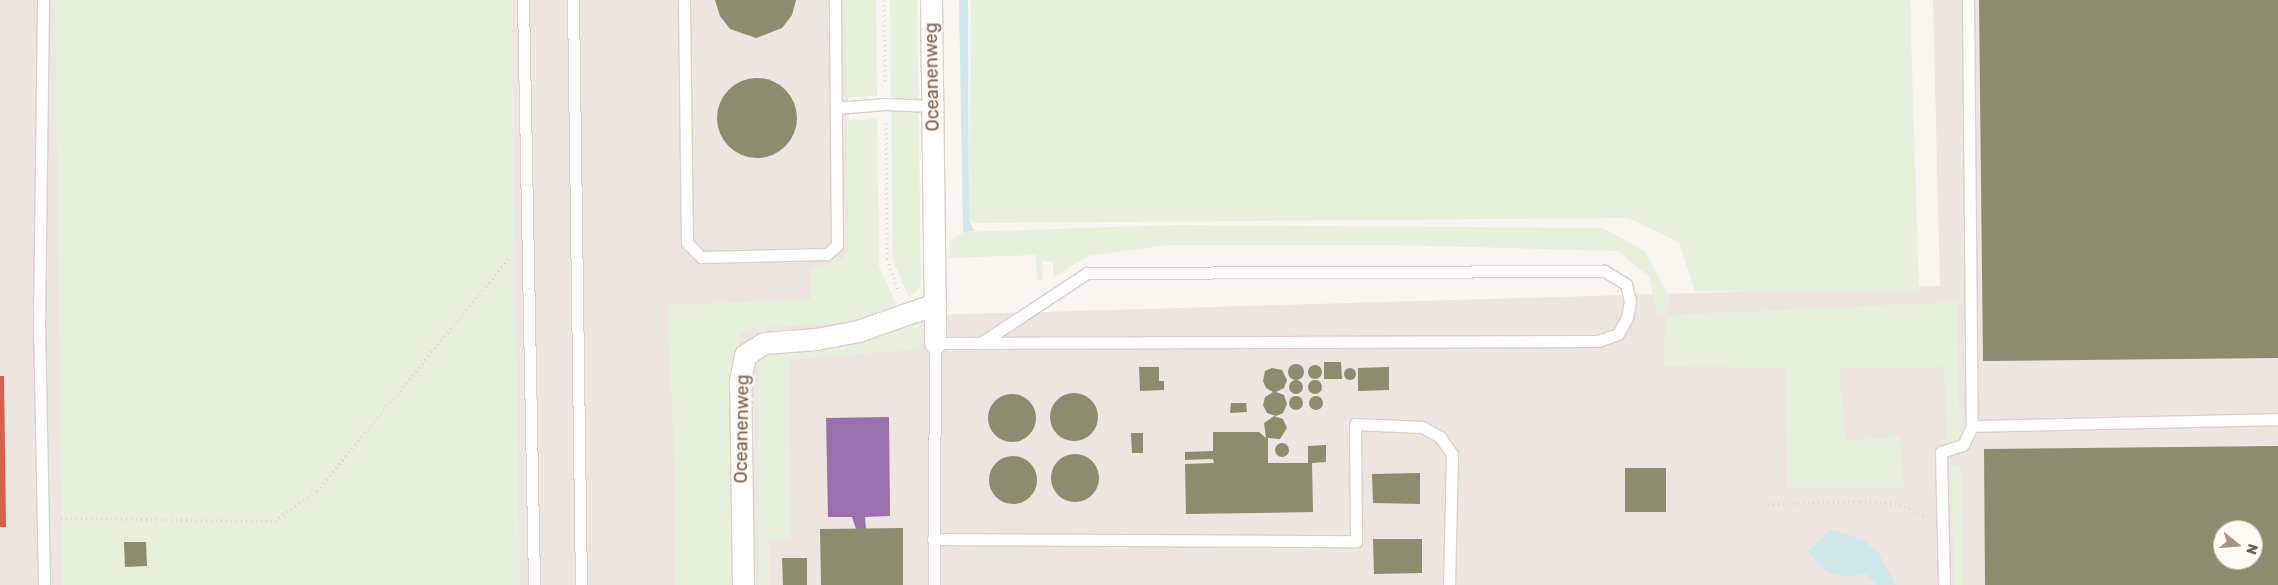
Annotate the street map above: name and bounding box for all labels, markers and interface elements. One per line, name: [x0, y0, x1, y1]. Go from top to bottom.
street label: Oceanenweg: [920, 22, 944, 132]
street label: Oceanenweg: [730, 374, 754, 484]
north arrow: [2213, 520, 2263, 570]
text: N: [2242, 542, 2261, 557]

